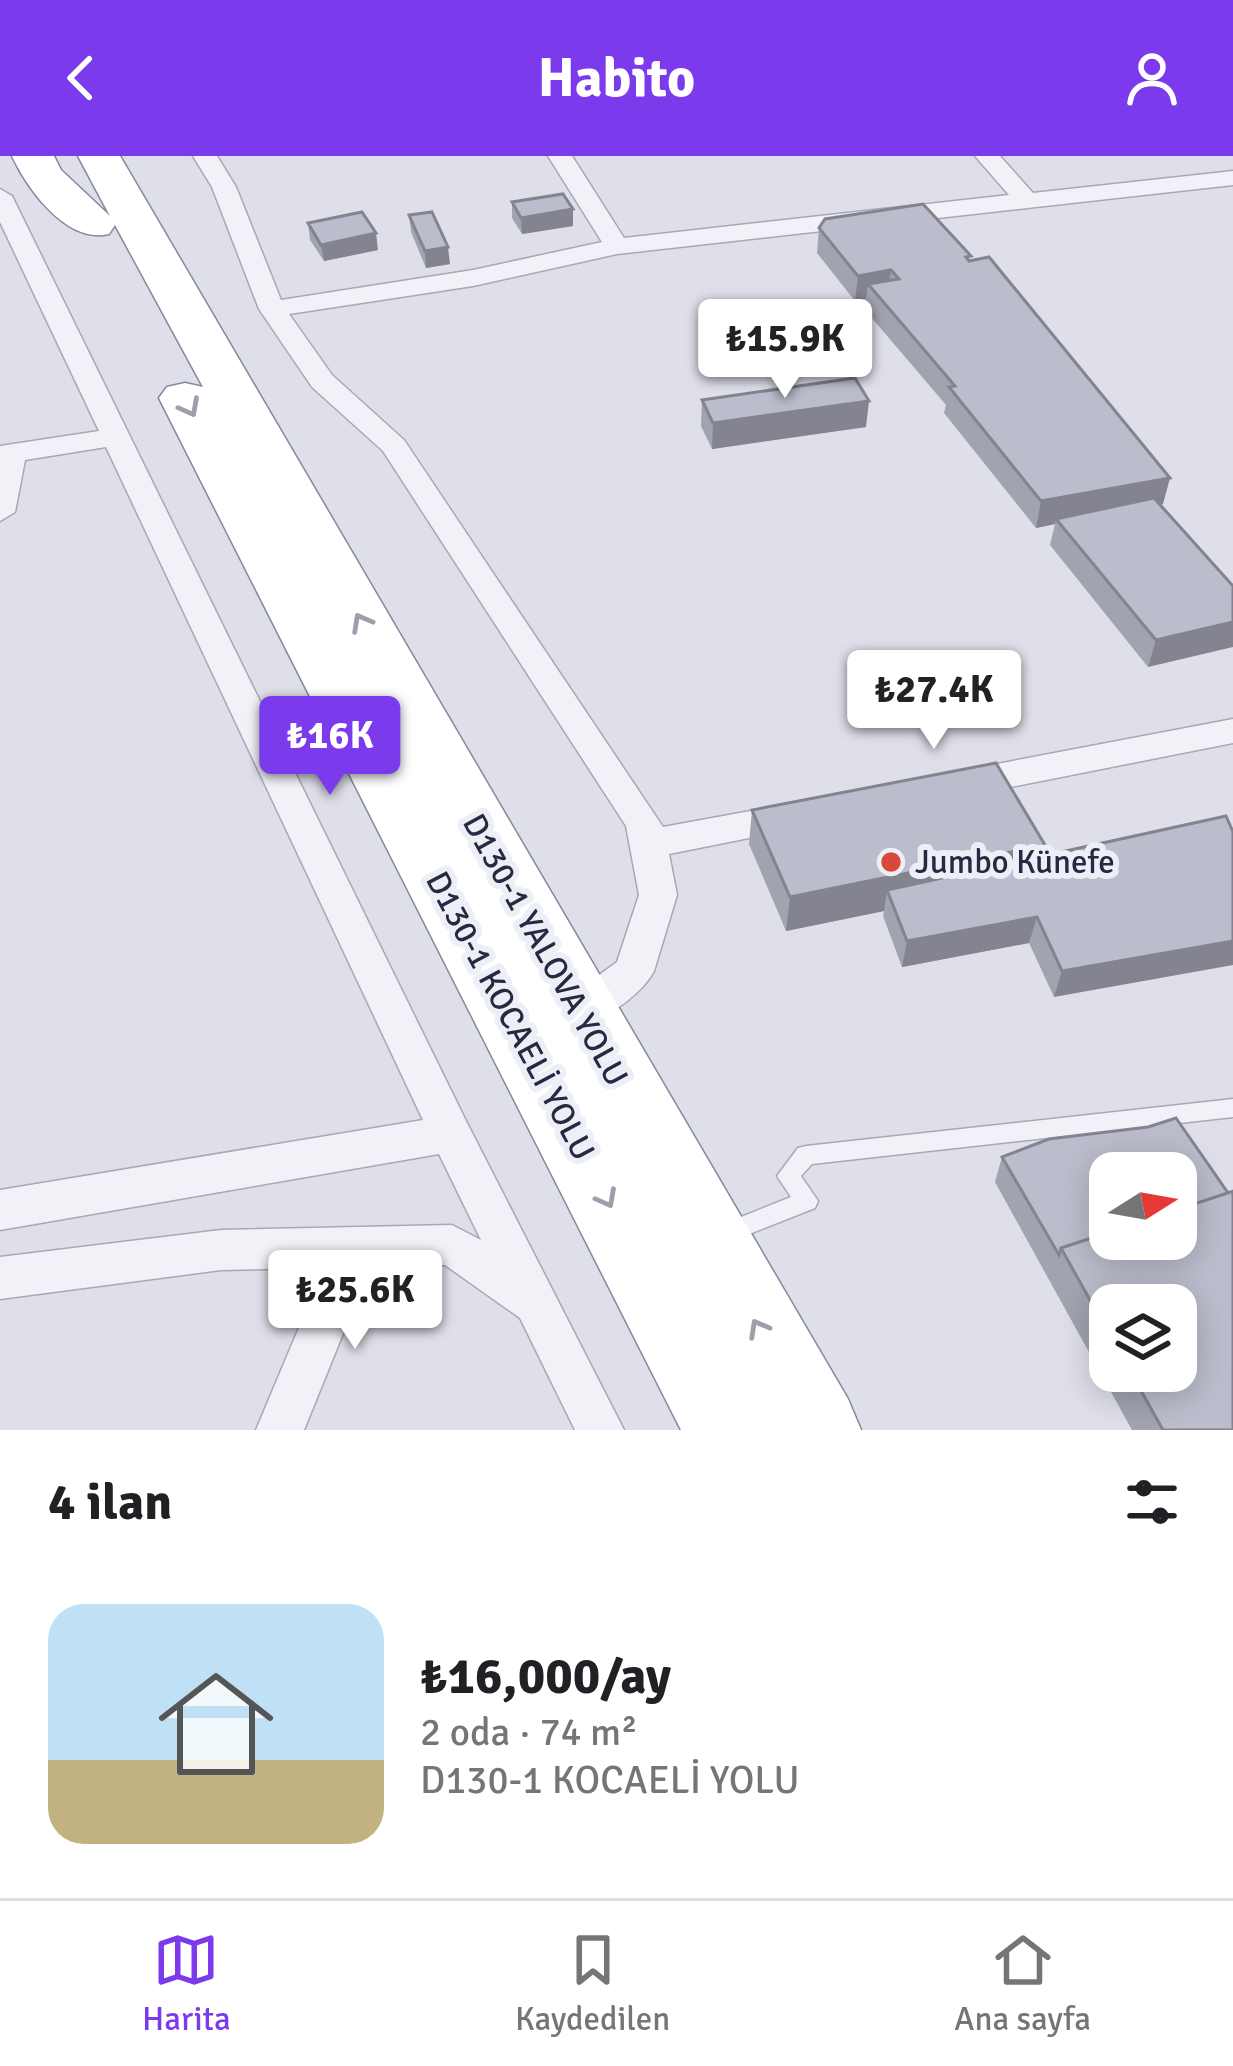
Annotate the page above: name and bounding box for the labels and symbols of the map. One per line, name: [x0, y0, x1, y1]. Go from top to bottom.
pin: ₺15.9K: [687, 299, 883, 401]
one-way arrow: [176, 396, 199, 417]
one-way arrow: [352, 613, 375, 635]
pin: ₺27.4K: [836, 650, 1032, 752]
pin: ₺16K: [259, 696, 401, 798]
street label: D130-1 YALOVA YOLU: [453, 807, 637, 1093]
place label: Jumbo Künefe: [915, 842, 1115, 883]
marker: Jumbo Künefe: [878, 849, 904, 875]
street label: D130-1 KOCAELİ YOLU: [416, 865, 604, 1167]
north arrow: [1089, 1152, 1197, 1260]
one-way arrow: [592, 1187, 616, 1208]
pin: ₺25.6K: [257, 1250, 453, 1352]
one-way arrow: [750, 1319, 773, 1341]

